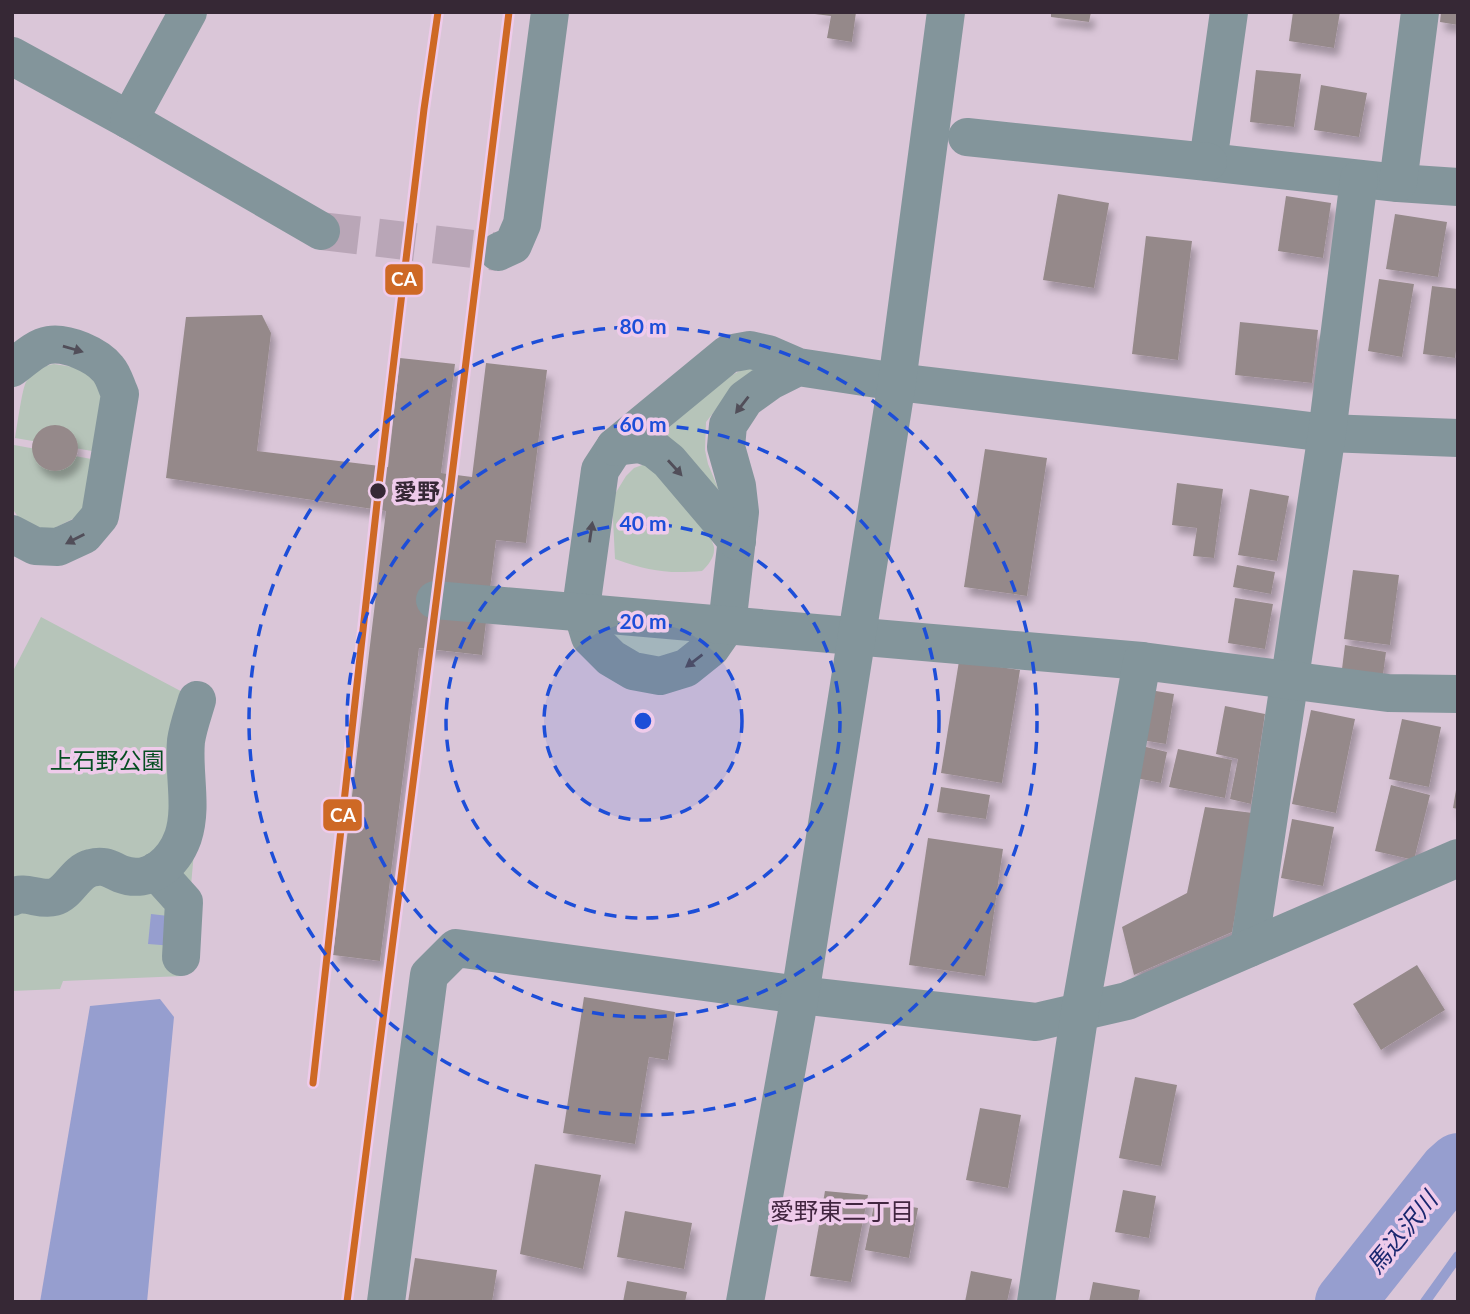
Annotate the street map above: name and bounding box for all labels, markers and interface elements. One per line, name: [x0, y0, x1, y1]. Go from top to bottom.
line badge: CA: [384, 263, 424, 296]
text: CA: [391, 267, 418, 290]
text: 80 m: [619, 313, 667, 338]
one-way arrow: [62, 344, 84, 355]
one-way arrow: [735, 396, 750, 414]
text: 60 m: [619, 411, 667, 436]
one-way arrow: [666, 459, 682, 476]
place label: 愛野: [394, 477, 440, 505]
marker: 愛野: [368, 481, 388, 501]
text: 40 m: [619, 510, 667, 535]
one-way arrow: [586, 521, 597, 543]
one-way arrow: [65, 533, 85, 544]
text: 20 m: [619, 608, 667, 633]
one-way arrow: [686, 654, 704, 669]
centre of rings: [631, 709, 655, 733]
park label: 上石野公園: [50, 746, 165, 774]
line badge: CA: [322, 798, 363, 832]
text: CA: [330, 803, 357, 826]
water label: 馬込沢川: [1360, 1183, 1444, 1278]
district label: 愛野東二丁目: [770, 1196, 914, 1225]

